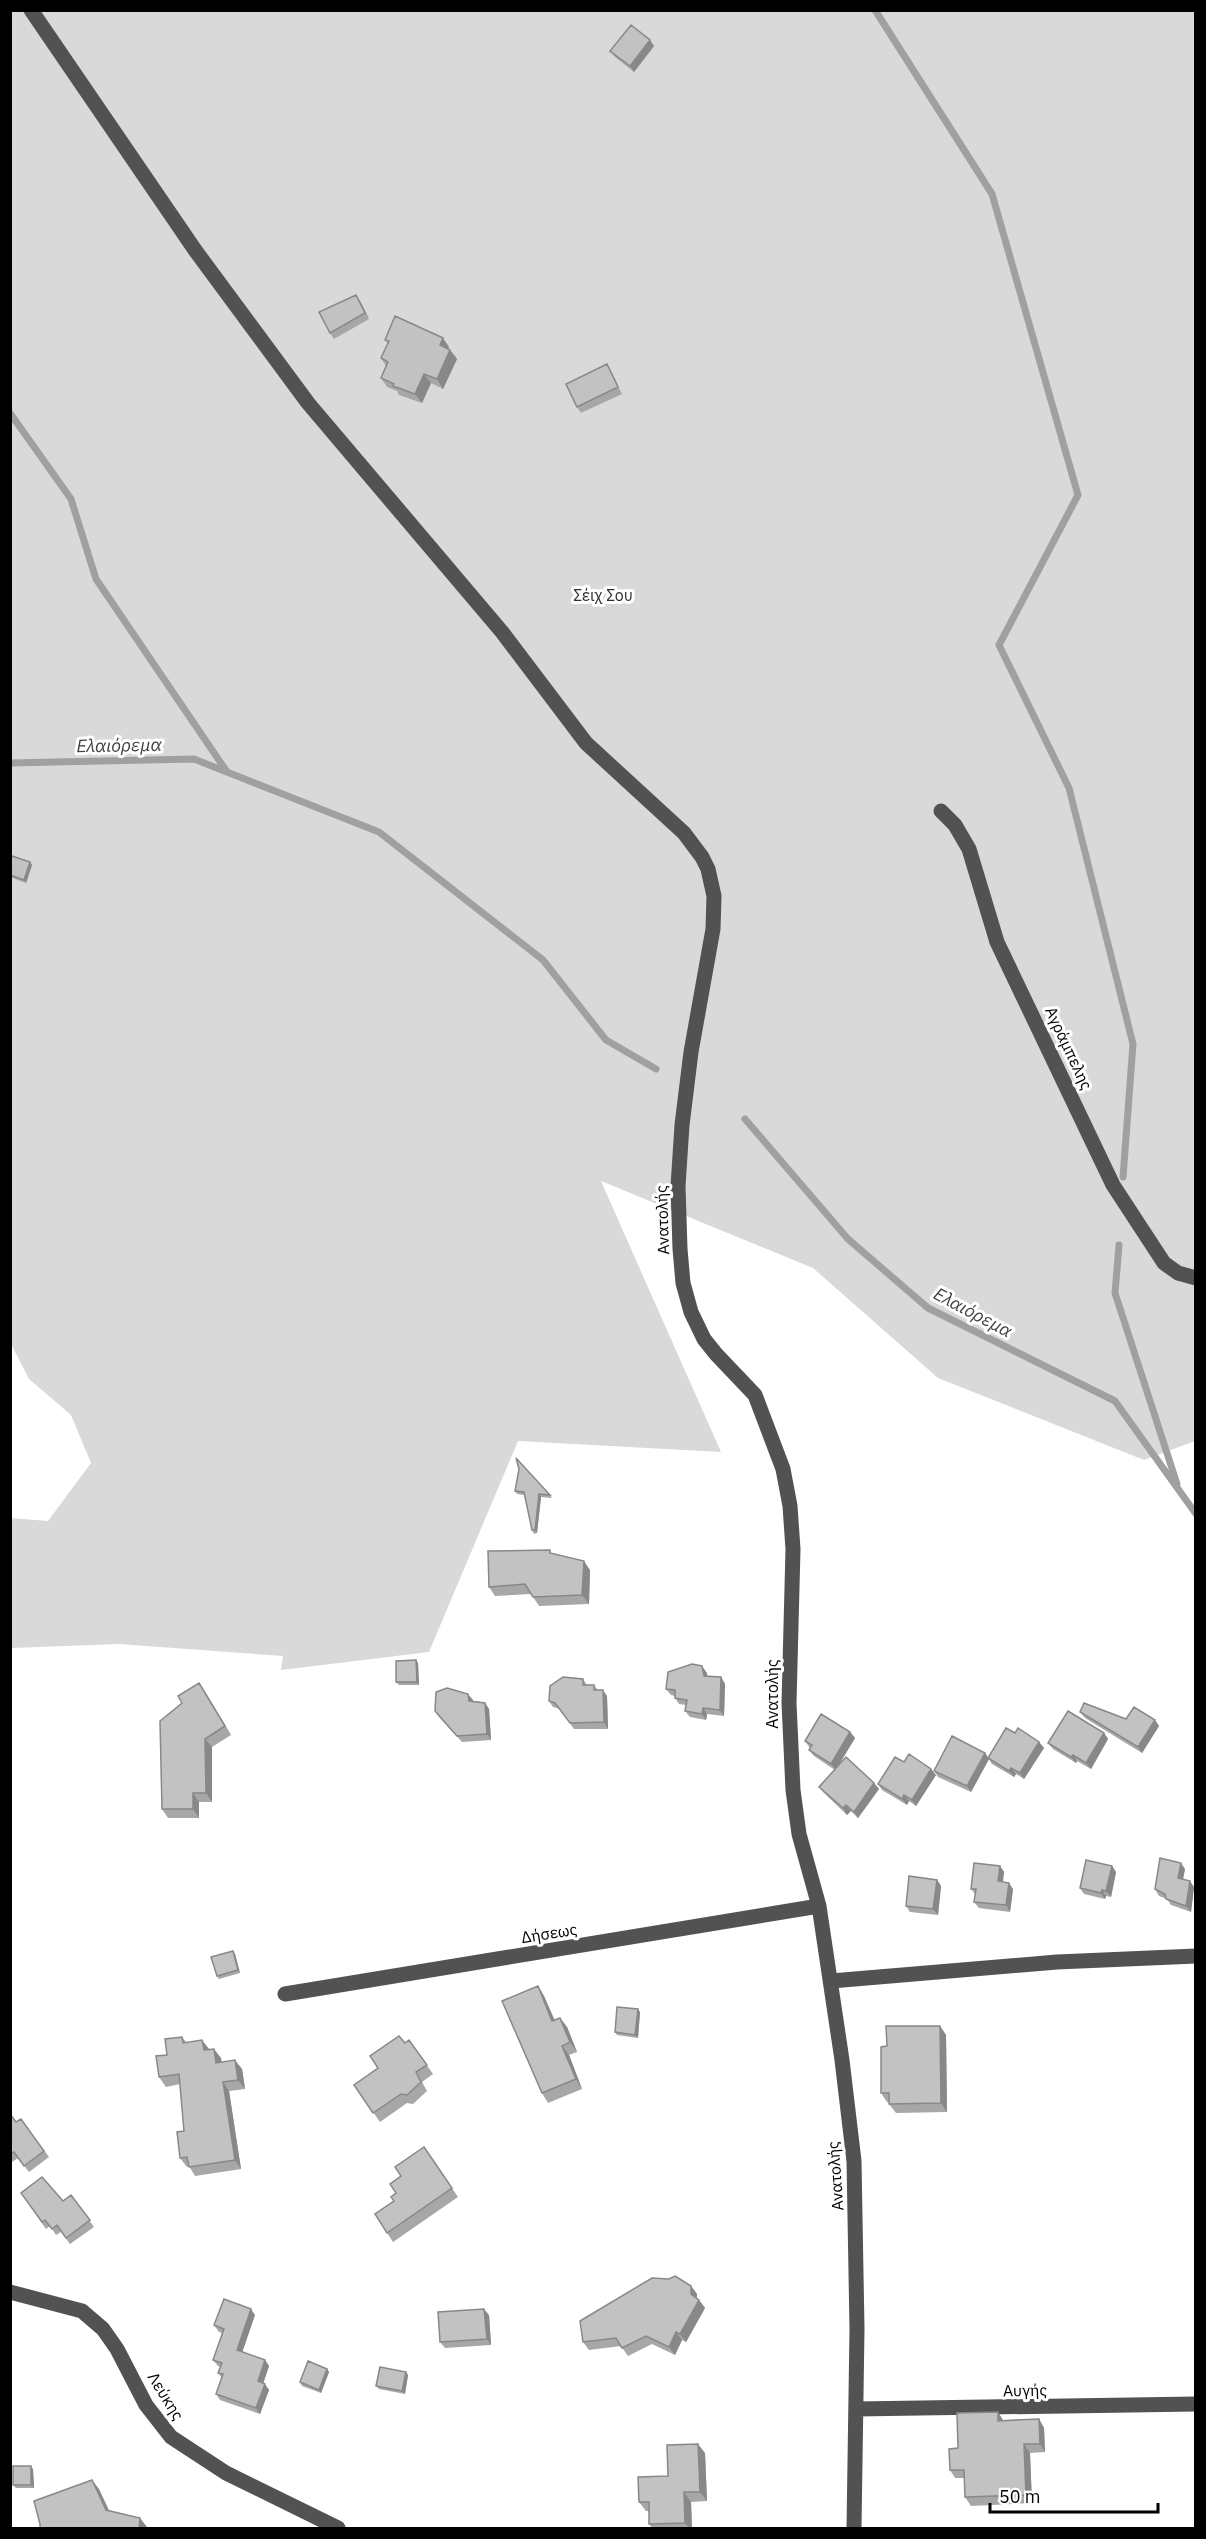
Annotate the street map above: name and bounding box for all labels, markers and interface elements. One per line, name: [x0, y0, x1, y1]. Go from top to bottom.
park label: Σέιχ Σου: [573, 585, 633, 605]
water label: Ελαιόρεμα: [76, 733, 163, 757]
street label: Αγράμπελης: [1041, 1003, 1097, 1093]
street label: Ανατολής: [651, 1185, 673, 1255]
water label: Ελαιόρεμα: [930, 1282, 1017, 1343]
street label: Ανατολής: [762, 1659, 782, 1729]
street label: Δήσεως: [520, 1919, 579, 1947]
street label: Ανατολής: [823, 2140, 847, 2211]
street label: Λεύκης: [144, 2368, 189, 2424]
street label: Αυγής: [1003, 2380, 1048, 2400]
scale bar: [990, 2476, 1158, 2514]
text: 50 m: [999, 2485, 1041, 2508]

